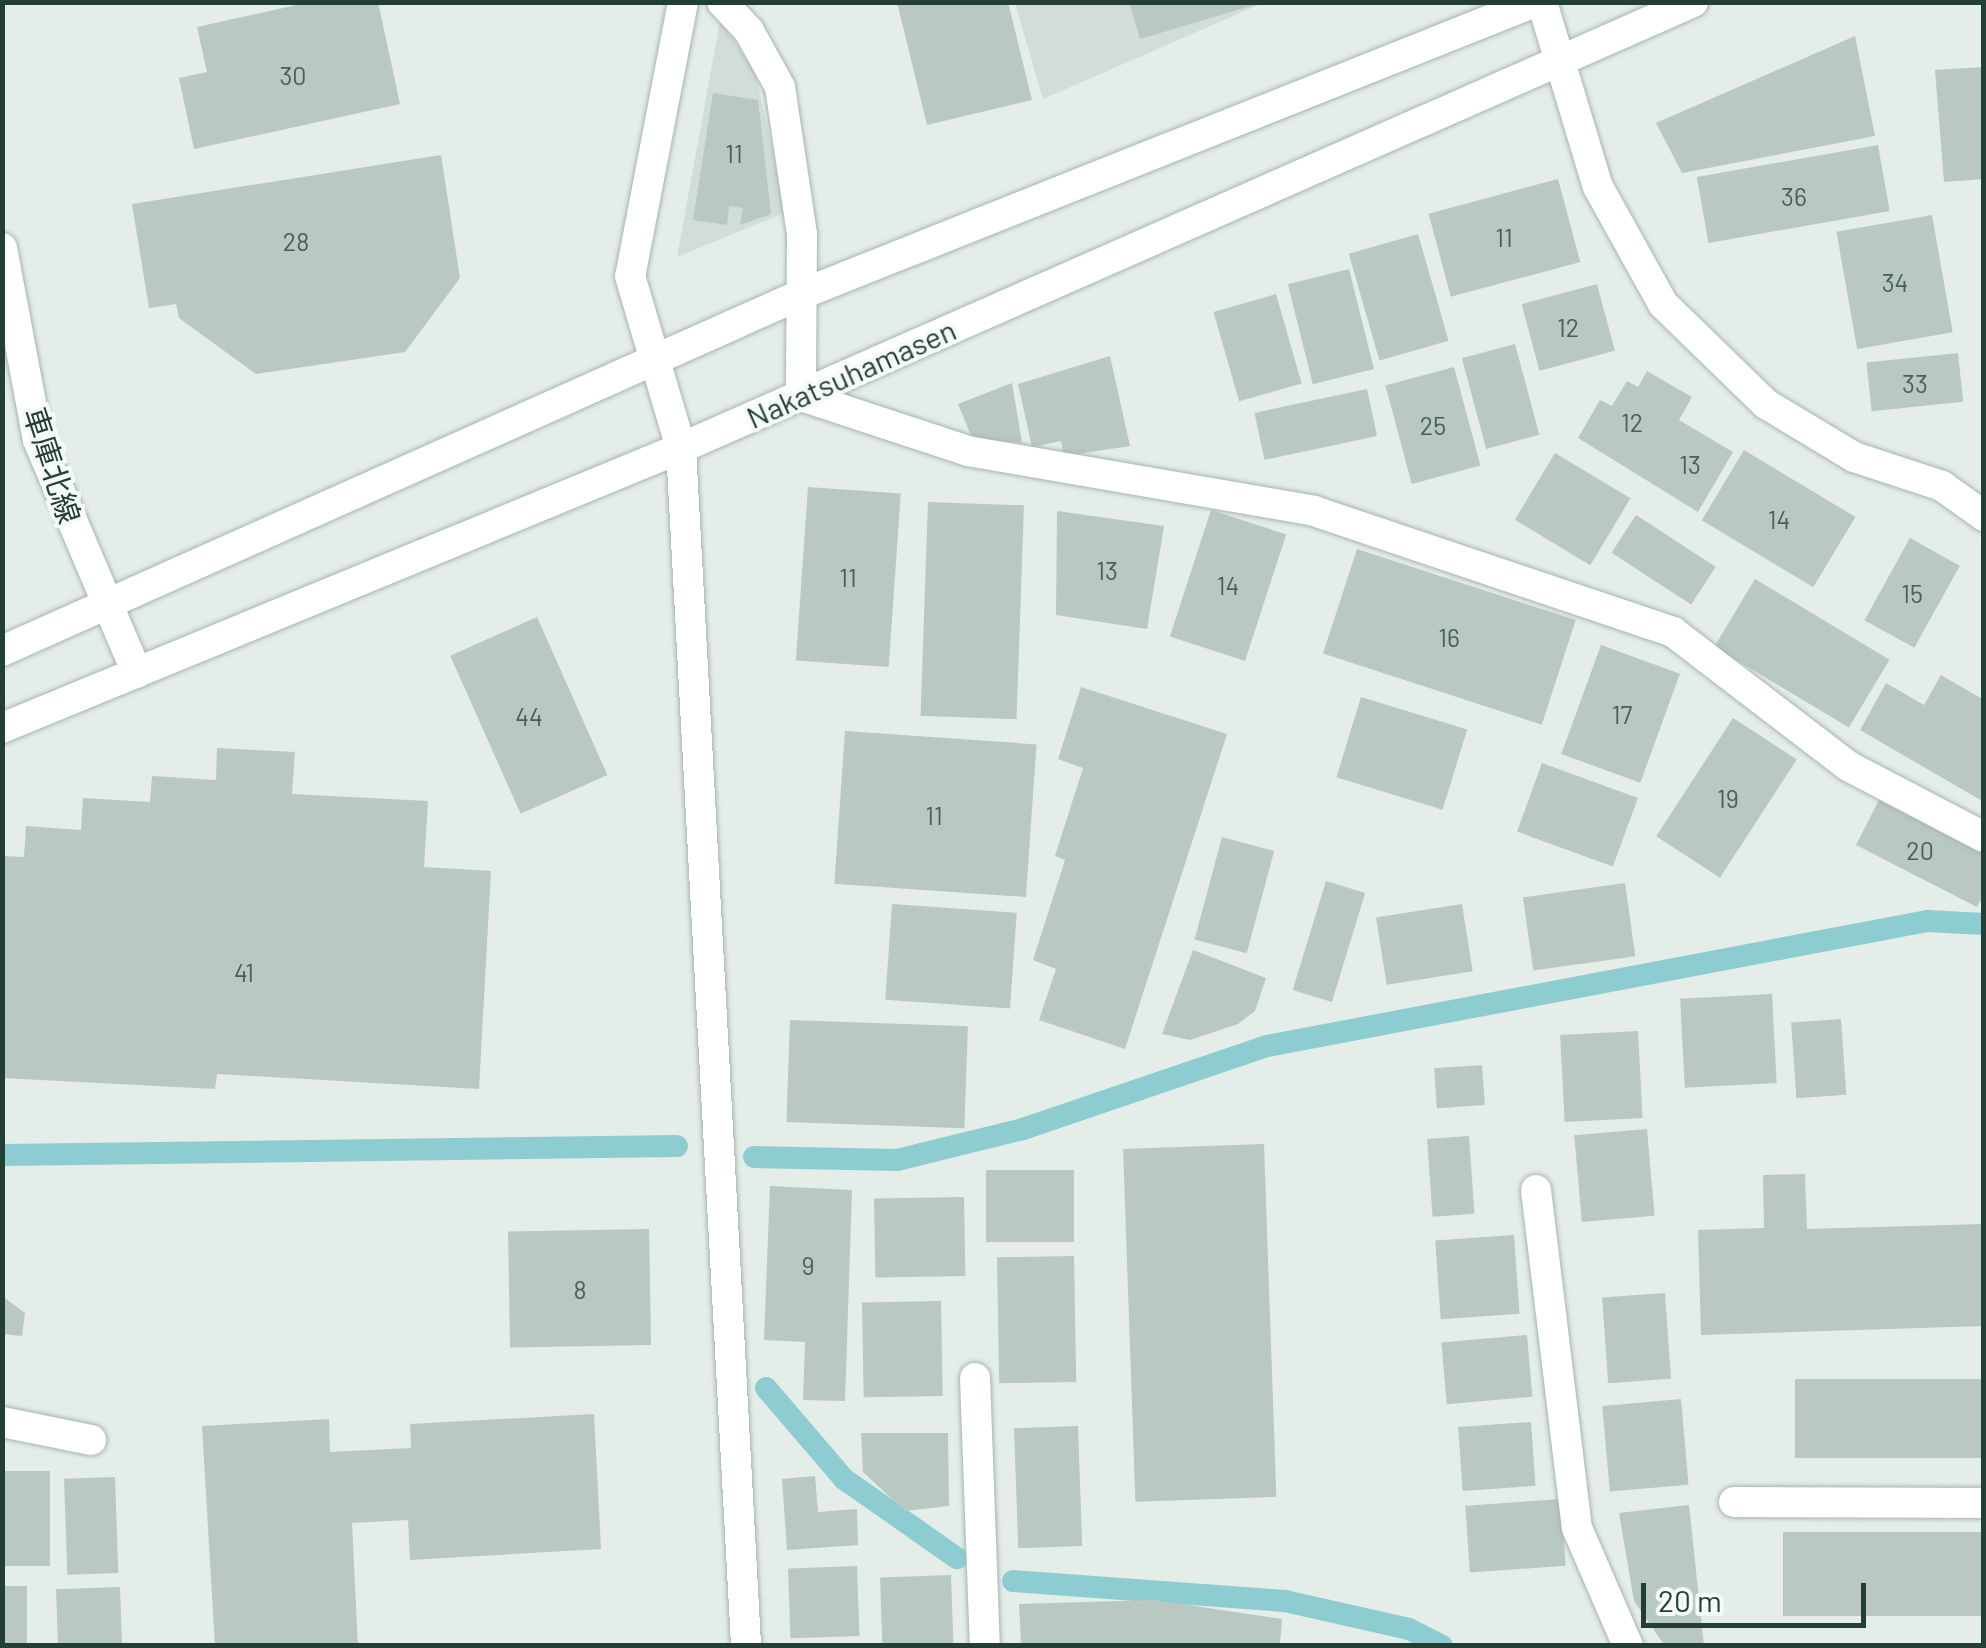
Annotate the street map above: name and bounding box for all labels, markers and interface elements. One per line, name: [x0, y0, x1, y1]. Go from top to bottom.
house number: 30: [280, 60, 306, 90]
house number: 11: [725, 138, 743, 168]
house number: 36: [1781, 181, 1807, 211]
house number: 11: [1495, 222, 1513, 252]
house number: 28: [283, 226, 309, 256]
house number: 34: [1882, 267, 1908, 297]
street label: Nakatsuhamasen: [741, 311, 961, 435]
house number: 12: [1557, 312, 1579, 342]
house number: 33: [1902, 368, 1928, 398]
street label: 車庫北線: [17, 402, 89, 528]
house number: 12: [1621, 407, 1643, 437]
house number: 25: [1420, 410, 1446, 440]
house number: 13: [1679, 449, 1701, 479]
house number: 14: [1768, 504, 1790, 534]
house number: 13: [1096, 555, 1118, 585]
house number: 11: [839, 562, 857, 592]
house number: 14: [1217, 570, 1239, 600]
house number: 15: [1901, 578, 1923, 608]
house number: 16: [1438, 622, 1460, 652]
house number: 17: [1612, 699, 1632, 729]
house number: 44: [515, 701, 543, 731]
house number: 19: [1717, 783, 1739, 813]
house number: 11: [925, 800, 943, 830]
house number: 20: [1906, 835, 1934, 865]
house number: 41: [234, 957, 254, 987]
house number: 9: [801, 1250, 815, 1280]
house number: 8: [573, 1274, 587, 1304]
scale bar: [1646, 1563, 1871, 1625]
text: 20 m: [1658, 1582, 1722, 1618]

